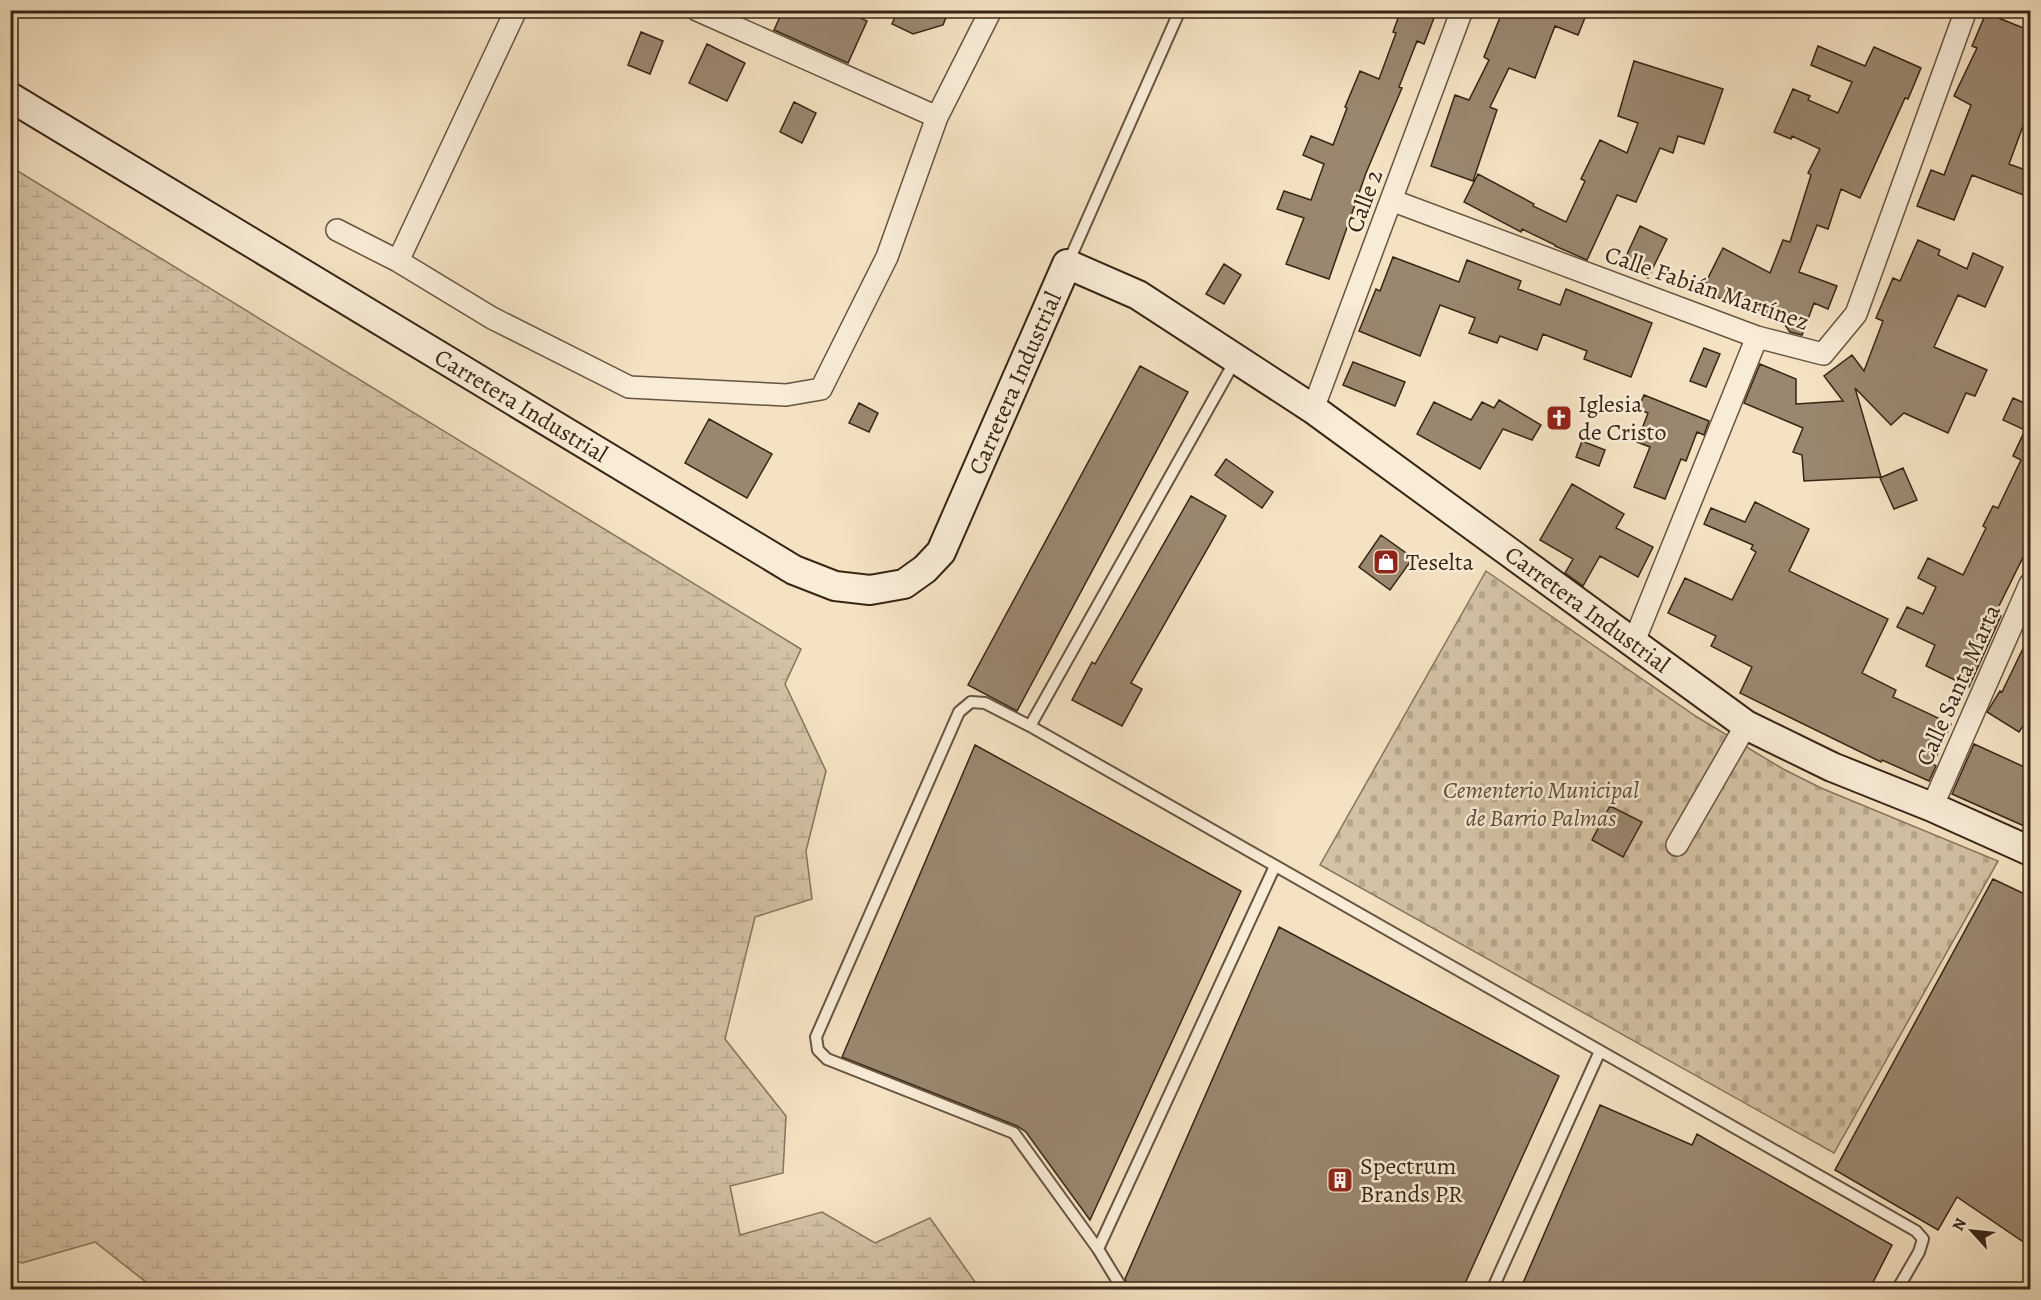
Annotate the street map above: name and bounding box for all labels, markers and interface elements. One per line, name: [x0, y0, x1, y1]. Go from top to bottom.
street label: Calle 2: [1338, 165, 1390, 237]
street label: Calle Fabián Martínez: [1601, 238, 1813, 338]
street label: Carretera Industrial: [961, 286, 1069, 480]
street label: Carretera Industrial: [429, 341, 614, 470]
place label: Iglesia de Cristo: [1578, 388, 1666, 448]
church icon: Iglesia de Cristo: [1544, 403, 1574, 433]
street label: Carretera Industrial: [1499, 538, 1676, 680]
place label: Teselta: [1406, 546, 1475, 578]
shop icon: Teselta: [1371, 547, 1401, 577]
street label: Calle Santa Marta: [1908, 599, 2008, 771]
park label: Cementerio Municipal de Barrio Palmas: [1443, 774, 1639, 834]
place label: Spectrum Brands PR: [1360, 1150, 1463, 1210]
building icon: Spectrum Brands PR: [1325, 1165, 1355, 1195]
north arrow: [1942, 1201, 2002, 1261]
text: N: [1947, 1214, 1972, 1235]

